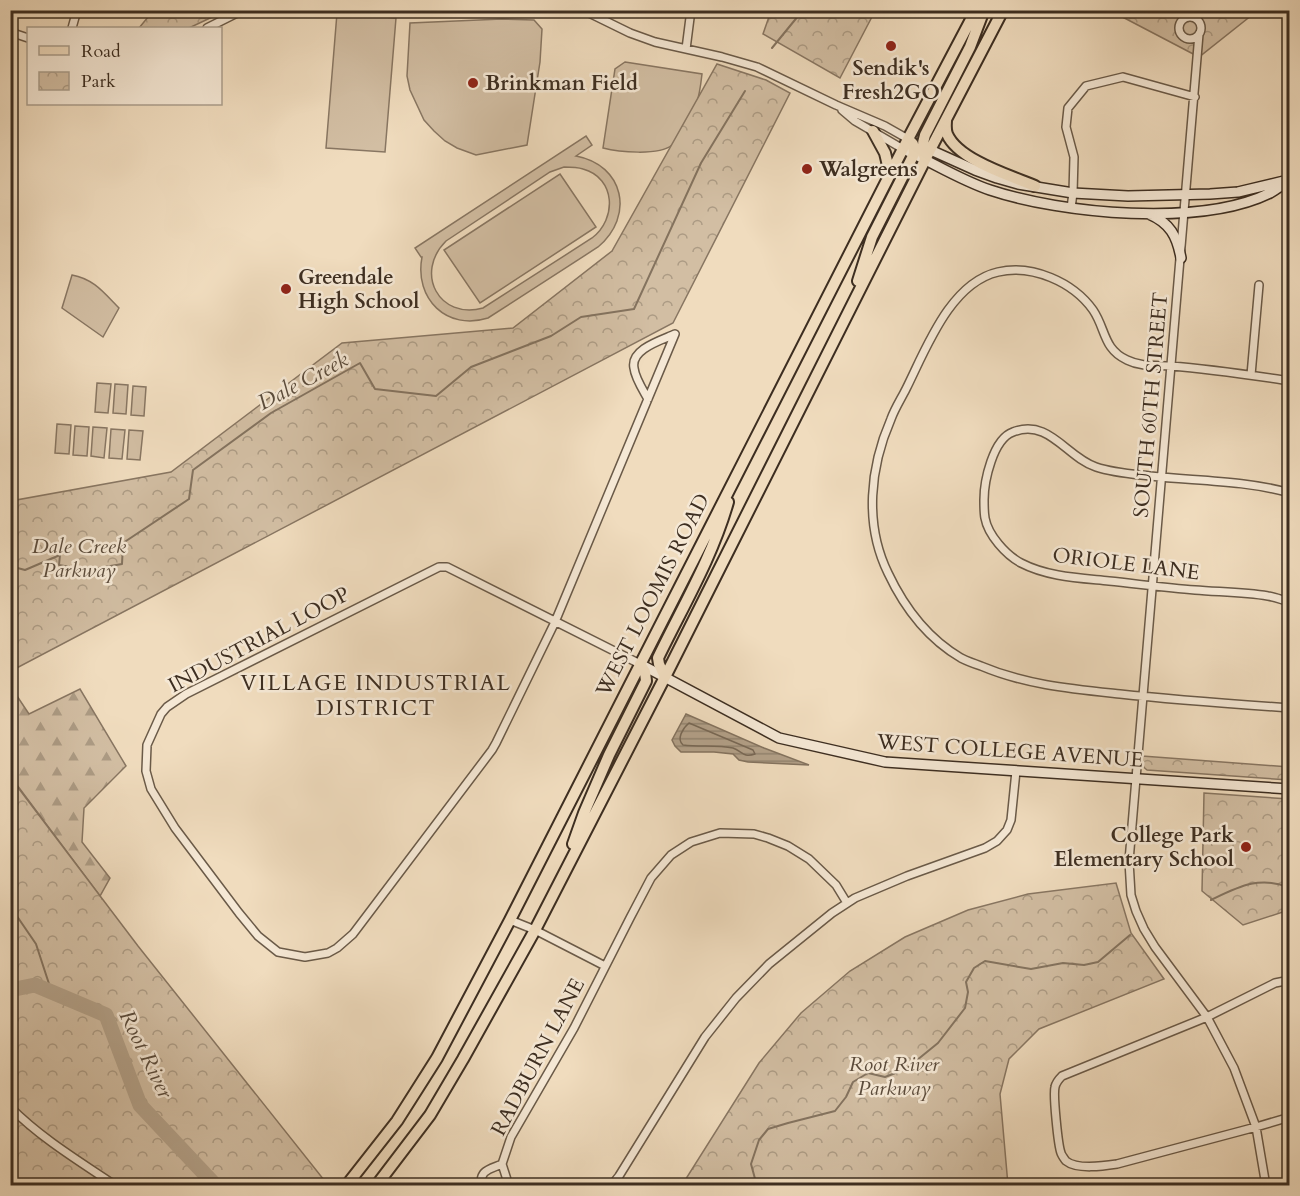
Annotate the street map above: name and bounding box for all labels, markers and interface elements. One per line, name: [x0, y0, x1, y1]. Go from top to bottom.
legend: [27, 27, 222, 105]
text: Road: [81, 39, 121, 64]
marker: Sendik's Fresh2GO: [884, 39, 898, 53]
place label: Sendik's Fresh2GO: [842, 54, 940, 107]
text: Park: [81, 69, 116, 94]
place label: Brinkman Field: [485, 69, 638, 98]
marker: Brinkman Field: [466, 76, 480, 90]
place label: Walgreens: [818, 155, 918, 184]
marker: Walgreens: [800, 162, 814, 176]
place label: Greendale High School: [298, 263, 419, 316]
marker: Greendale High School: [279, 282, 293, 296]
street label: SOUTH 60TH STREET: [1127, 291, 1175, 519]
water label: Dale Creek: [252, 344, 354, 417]
street label: WEST LOOMIS ROAD: [589, 488, 717, 703]
park label: Dale Creek Parkway: [32, 532, 127, 585]
street label: ORIOLE LANE: [1051, 541, 1201, 587]
street label: INDUSTRIAL LOOP: [163, 580, 355, 700]
district label: VILLAGE INDUSTRIAL DISTRICT: [241, 668, 511, 723]
street label: WEST COLLEGE AVENUE: [875, 727, 1144, 775]
place label: College Park Elementary School: [1054, 821, 1234, 874]
marker: College Park Elementary School: [1239, 840, 1253, 854]
street label: RADBURN LANE: [484, 973, 592, 1141]
water label: Root River: [112, 1005, 181, 1104]
park label: Root River Parkway: [849, 1050, 940, 1103]

